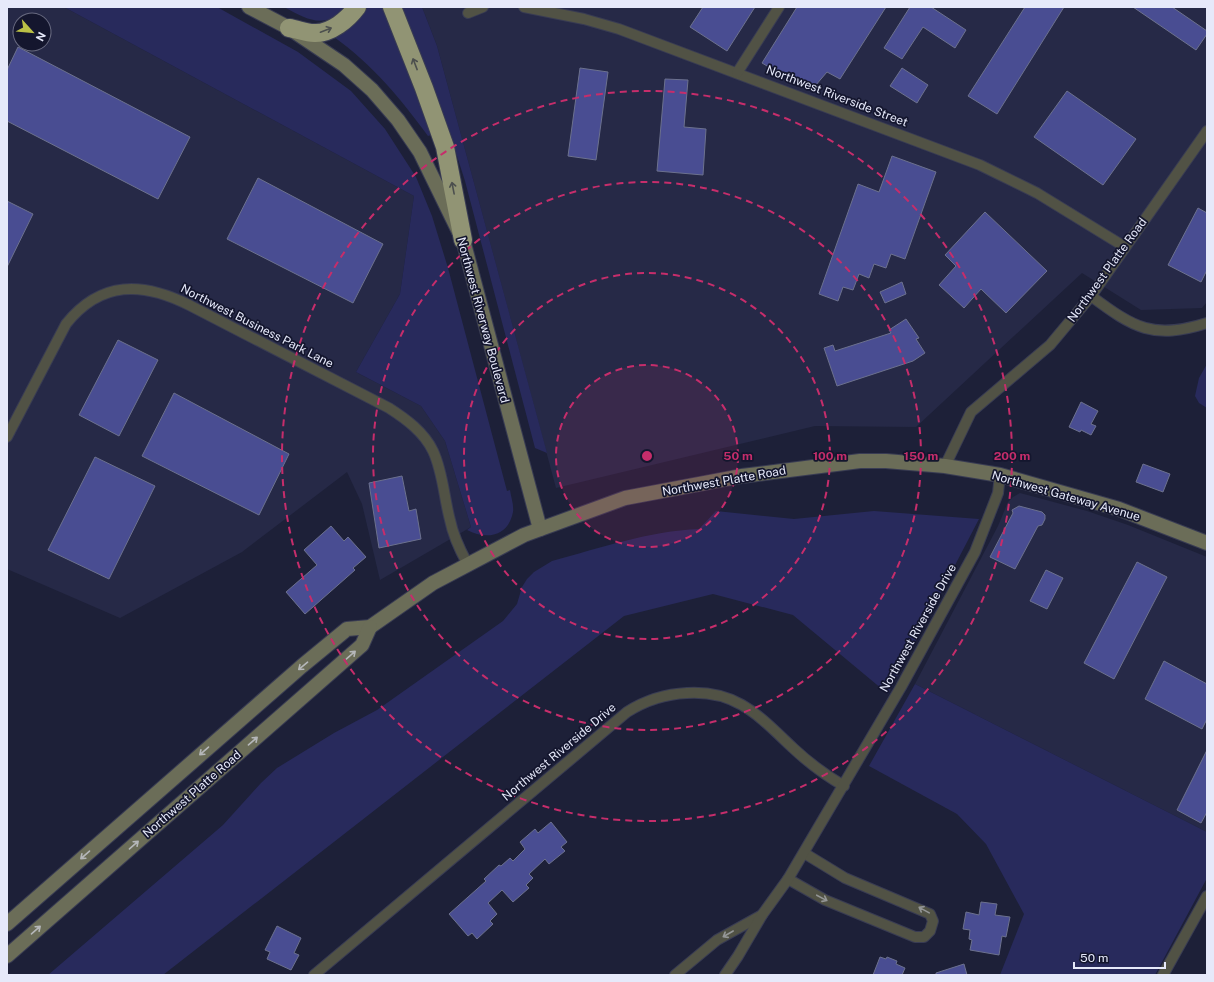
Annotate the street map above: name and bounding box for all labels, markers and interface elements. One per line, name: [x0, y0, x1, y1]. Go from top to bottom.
north arrow: [12, 12, 52, 52]
one-way arrow: [320, 26, 333, 33]
text: N: [34, 30, 48, 43]
one-way arrow: [411, 58, 418, 70]
street label: Northwest Riverside Street: [764, 63, 910, 130]
one-way arrow: [448, 182, 456, 195]
street label: Northwest Platte Road: [1064, 215, 1150, 325]
street label: Northwest Riverway Boulevard: [454, 236, 512, 404]
street label: Northwest Business Park Lane: [178, 281, 336, 371]
centre of rings: [640, 449, 654, 463]
text: 50 m: [723, 449, 753, 463]
text: 100 m: [813, 449, 847, 463]
text: 150 m: [904, 449, 938, 463]
text: 200 m: [994, 449, 1030, 463]
street label: Northwest Platte Road: [661, 463, 787, 499]
street label: Northwest Gateway Avenue: [990, 468, 1142, 524]
street label: Northwest Riverside Drive: [877, 561, 959, 694]
one-way arrow: [346, 650, 356, 660]
one-way arrow: [297, 661, 308, 670]
street label: Northwest Riverside Drive: [499, 700, 619, 804]
one-way arrow: [248, 736, 258, 745]
one-way arrow: [200, 746, 210, 755]
street label: Northwest Platte Road: [140, 748, 244, 840]
one-way arrow: [129, 840, 139, 849]
one-way arrow: [80, 850, 91, 859]
one-way arrow: [816, 895, 828, 902]
one-way arrow: [918, 906, 930, 914]
one-way arrow: [31, 926, 42, 935]
one-way arrow: [722, 930, 734, 938]
scale bar: [1074, 944, 1165, 970]
text: 50 m: [1080, 951, 1108, 965]

